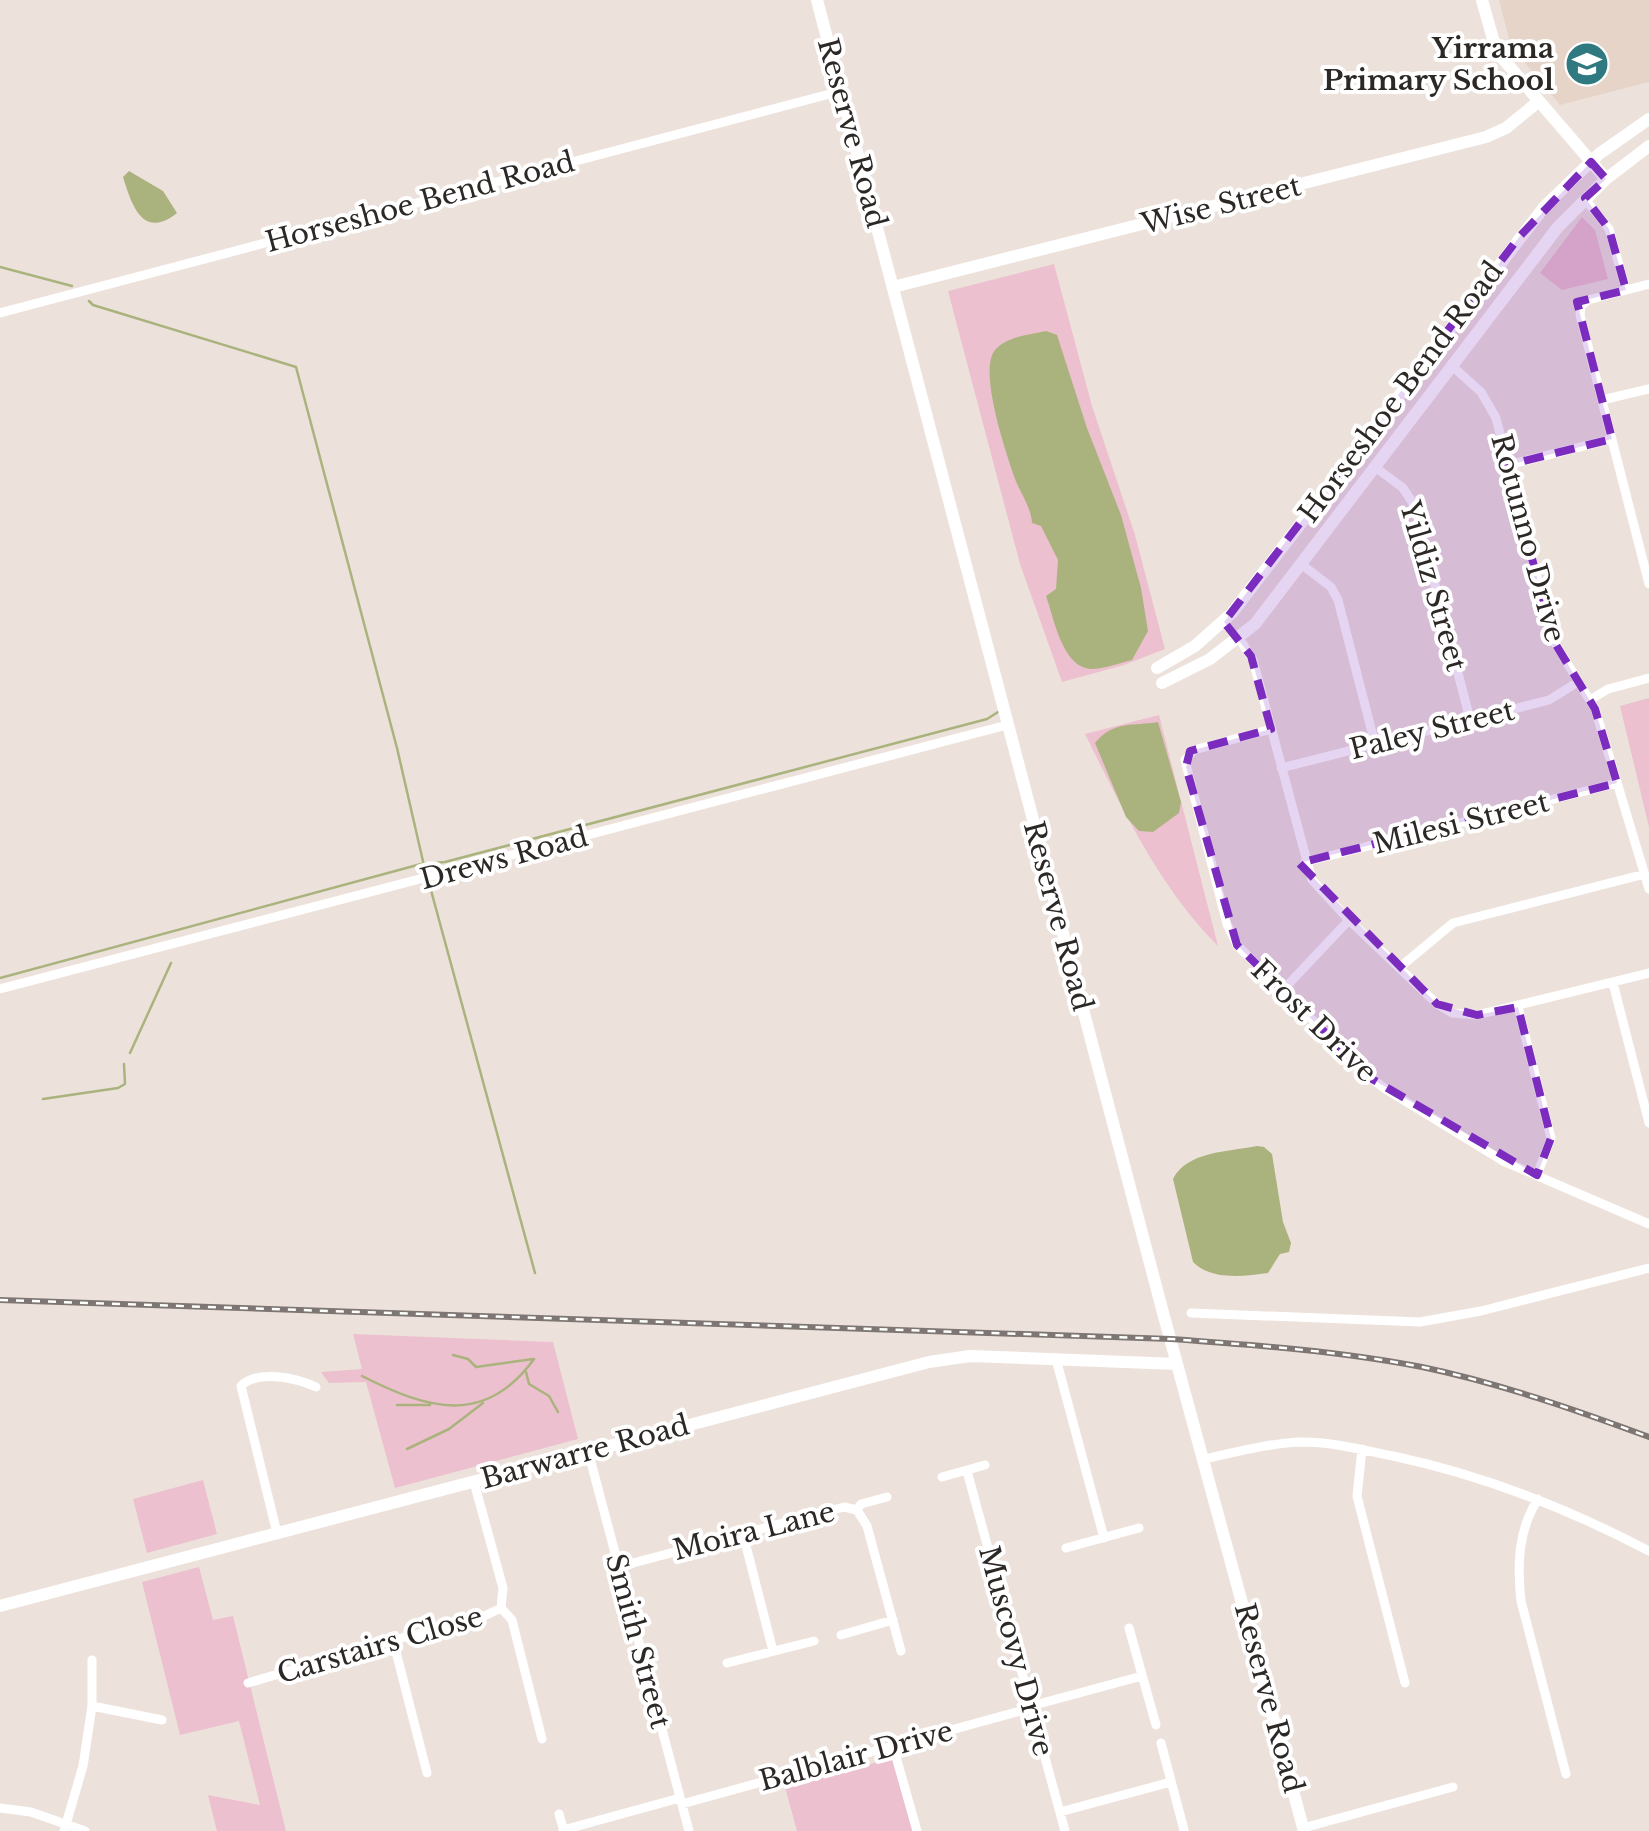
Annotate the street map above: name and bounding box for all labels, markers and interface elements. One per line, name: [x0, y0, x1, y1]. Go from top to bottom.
place label: Yirrama Primary School: [1323, 31, 1554, 98]
street label: Reserve Road: [810, 34, 894, 232]
school or university icon: Yirrama Primary School: [1564, 41, 1610, 87]
street label: Horseshoe Bend Road: [262, 144, 578, 260]
street label: Wise Street: [1137, 168, 1305, 242]
street label: Horseshoe Bend Road: [1291, 254, 1511, 530]
street label: Rotunno Drive: [1483, 430, 1573, 646]
street label: Yildiz Street: [1392, 496, 1474, 675]
street label: Paley Street: [1346, 693, 1518, 767]
street label: Milesi Street: [1370, 784, 1553, 862]
street label: Reserve Road: [1016, 817, 1100, 1015]
street label: Drews Road: [416, 819, 592, 897]
street label: Frost Drive: [1244, 952, 1384, 1090]
street label: Barwarre Road: [477, 1407, 693, 1497]
street label: Moira Lane: [670, 1494, 838, 1568]
street label: Muscovy Drive: [971, 1542, 1061, 1760]
street label: Smith Street: [598, 1550, 678, 1733]
street label: Carstairs Close: [273, 1599, 487, 1691]
street label: Reserve Road: [1227, 1599, 1311, 1797]
street label: Balblair Drive: [755, 1713, 957, 1799]

